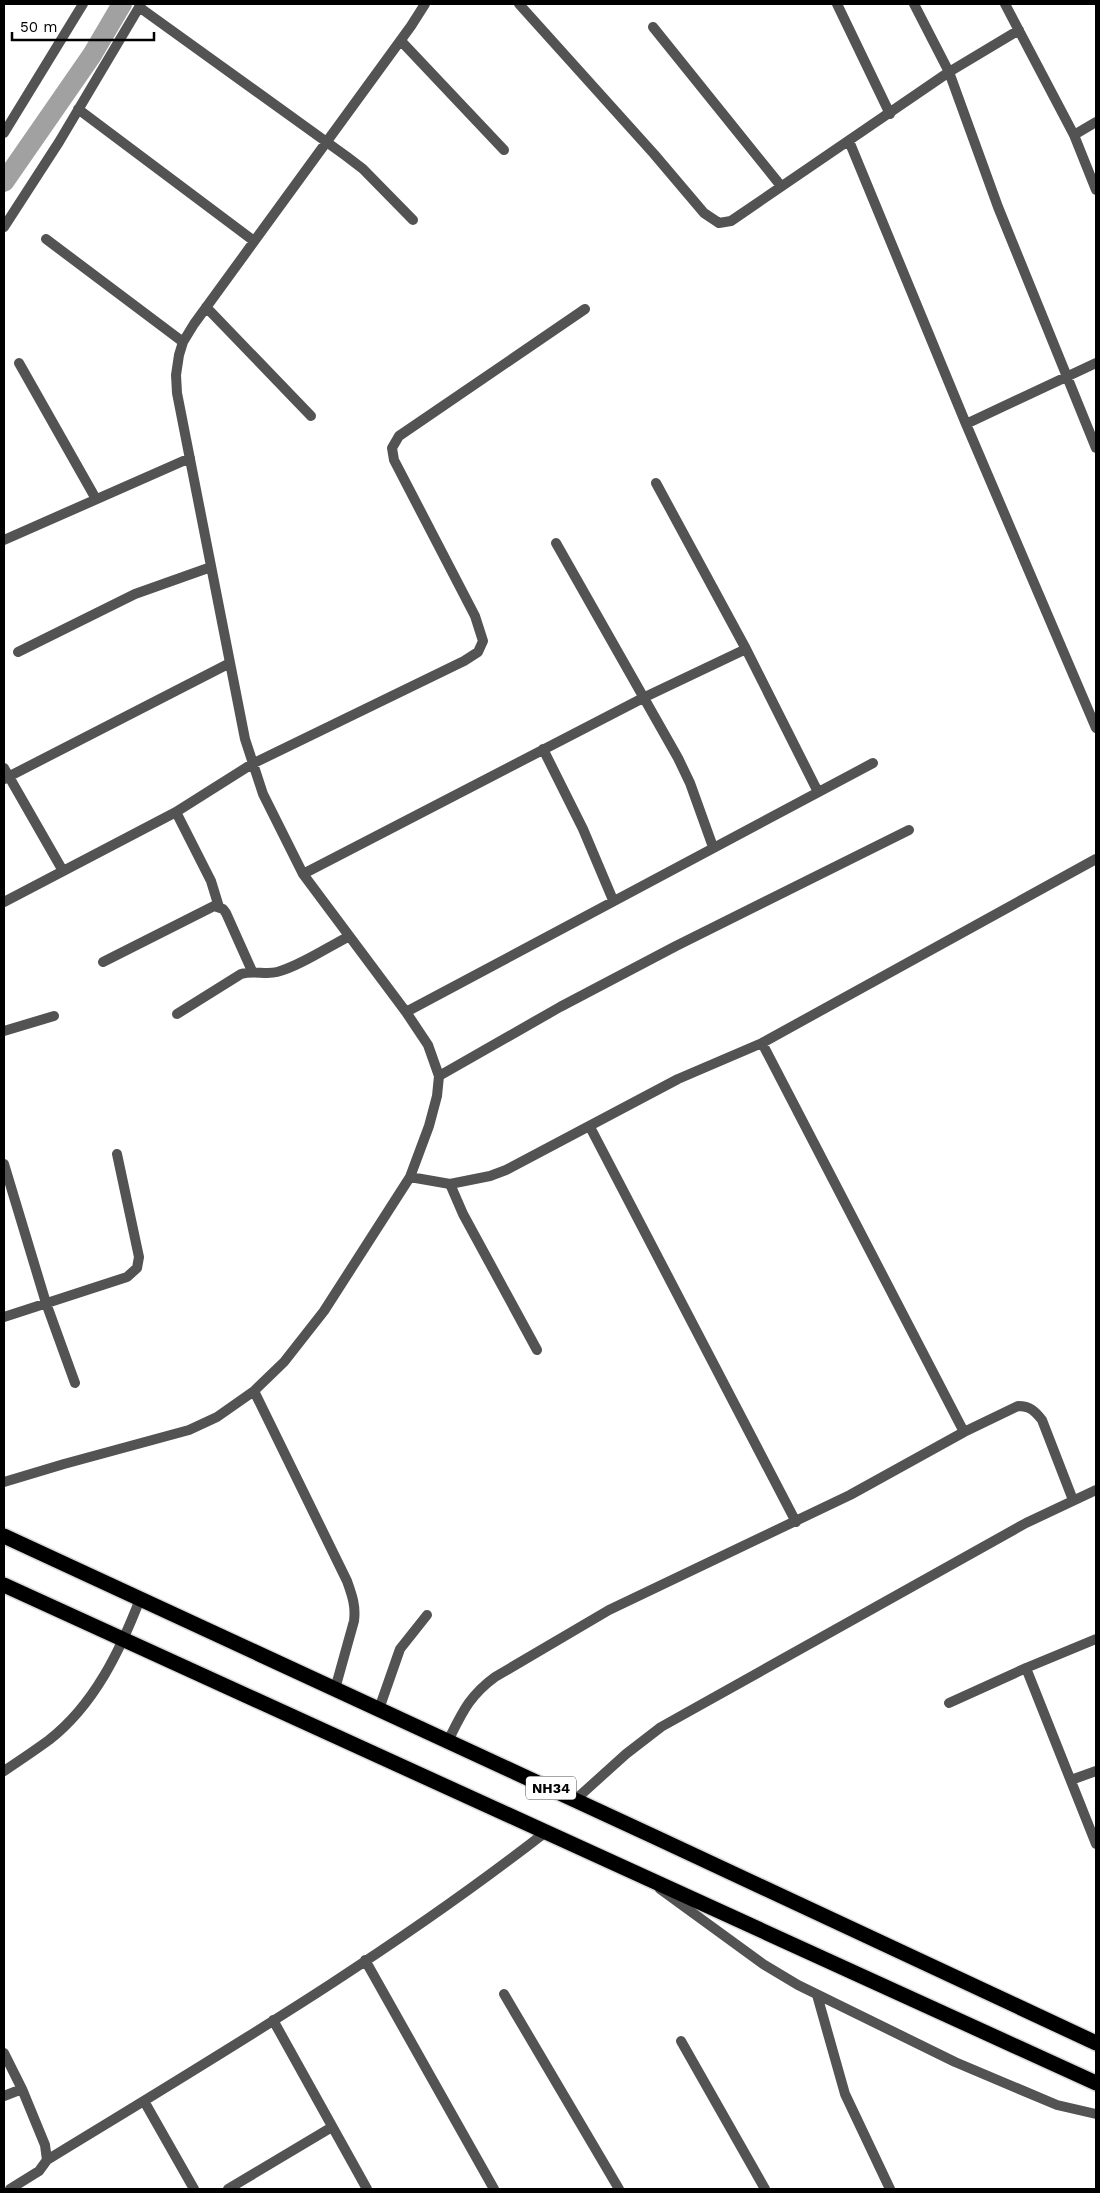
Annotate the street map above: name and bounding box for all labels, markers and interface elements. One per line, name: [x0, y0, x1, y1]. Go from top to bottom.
scale bar: [12, 10, 155, 42]
text: 50 m: [20, 18, 57, 36]
road number: NH34: [526, 1776, 576, 1800]

